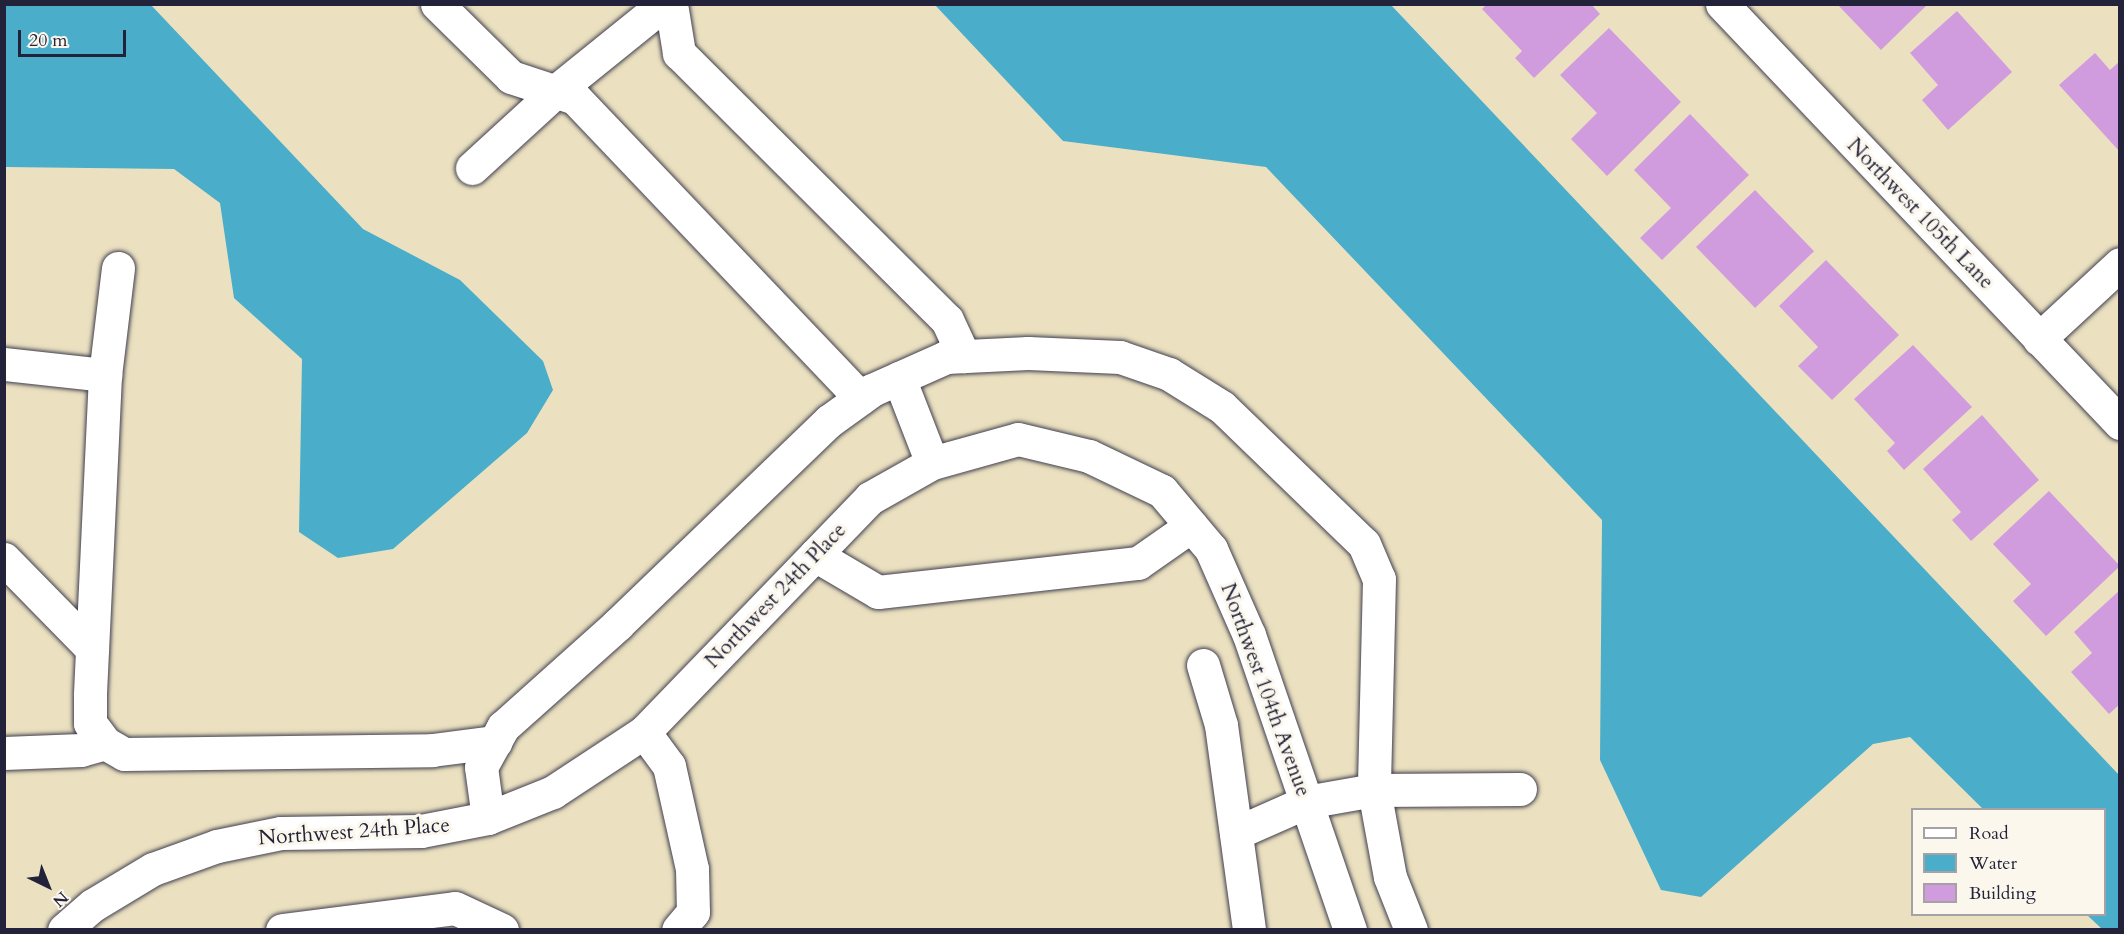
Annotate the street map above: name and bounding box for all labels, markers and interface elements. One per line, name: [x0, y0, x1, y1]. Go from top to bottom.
scale bar: [21, 18, 129, 56]
text: 20 m: [29, 28, 68, 53]
street label: Northwest 105th Lane: [1841, 133, 1999, 295]
street label: Northwest 24th Place: [700, 518, 852, 674]
street label: Northwest 104th Avenue: [1215, 580, 1315, 800]
legend: [1911, 808, 2106, 916]
street label: Northwest 24th Place: [257, 813, 451, 851]
text: Road: [1969, 821, 2009, 846]
text: Water: [1969, 851, 2017, 876]
north arrow: [18, 856, 78, 916]
text: Building: [1969, 881, 2036, 906]
text: N: [48, 886, 73, 912]

